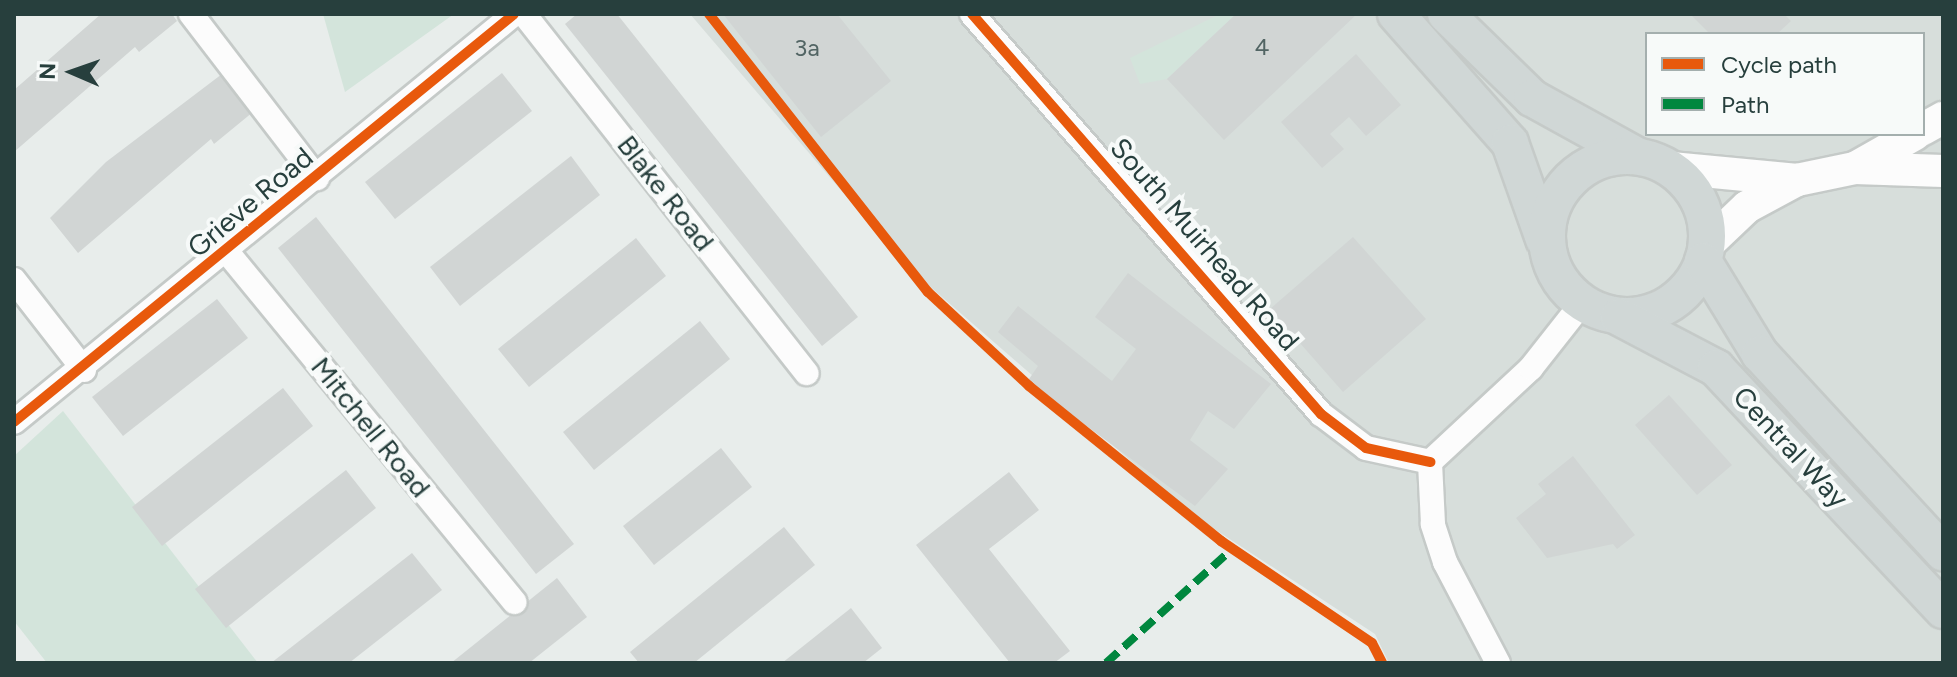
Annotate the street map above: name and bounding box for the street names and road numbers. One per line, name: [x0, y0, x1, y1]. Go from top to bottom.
street label: Blake Road: [610, 128, 722, 258]
street label: South Muirhead Road: [1104, 131, 1306, 357]
street label: Grieve Road: [181, 140, 319, 264]
street label: Mitchell Road: [304, 350, 438, 504]
street label: Central Way: [1727, 380, 1855, 514]

